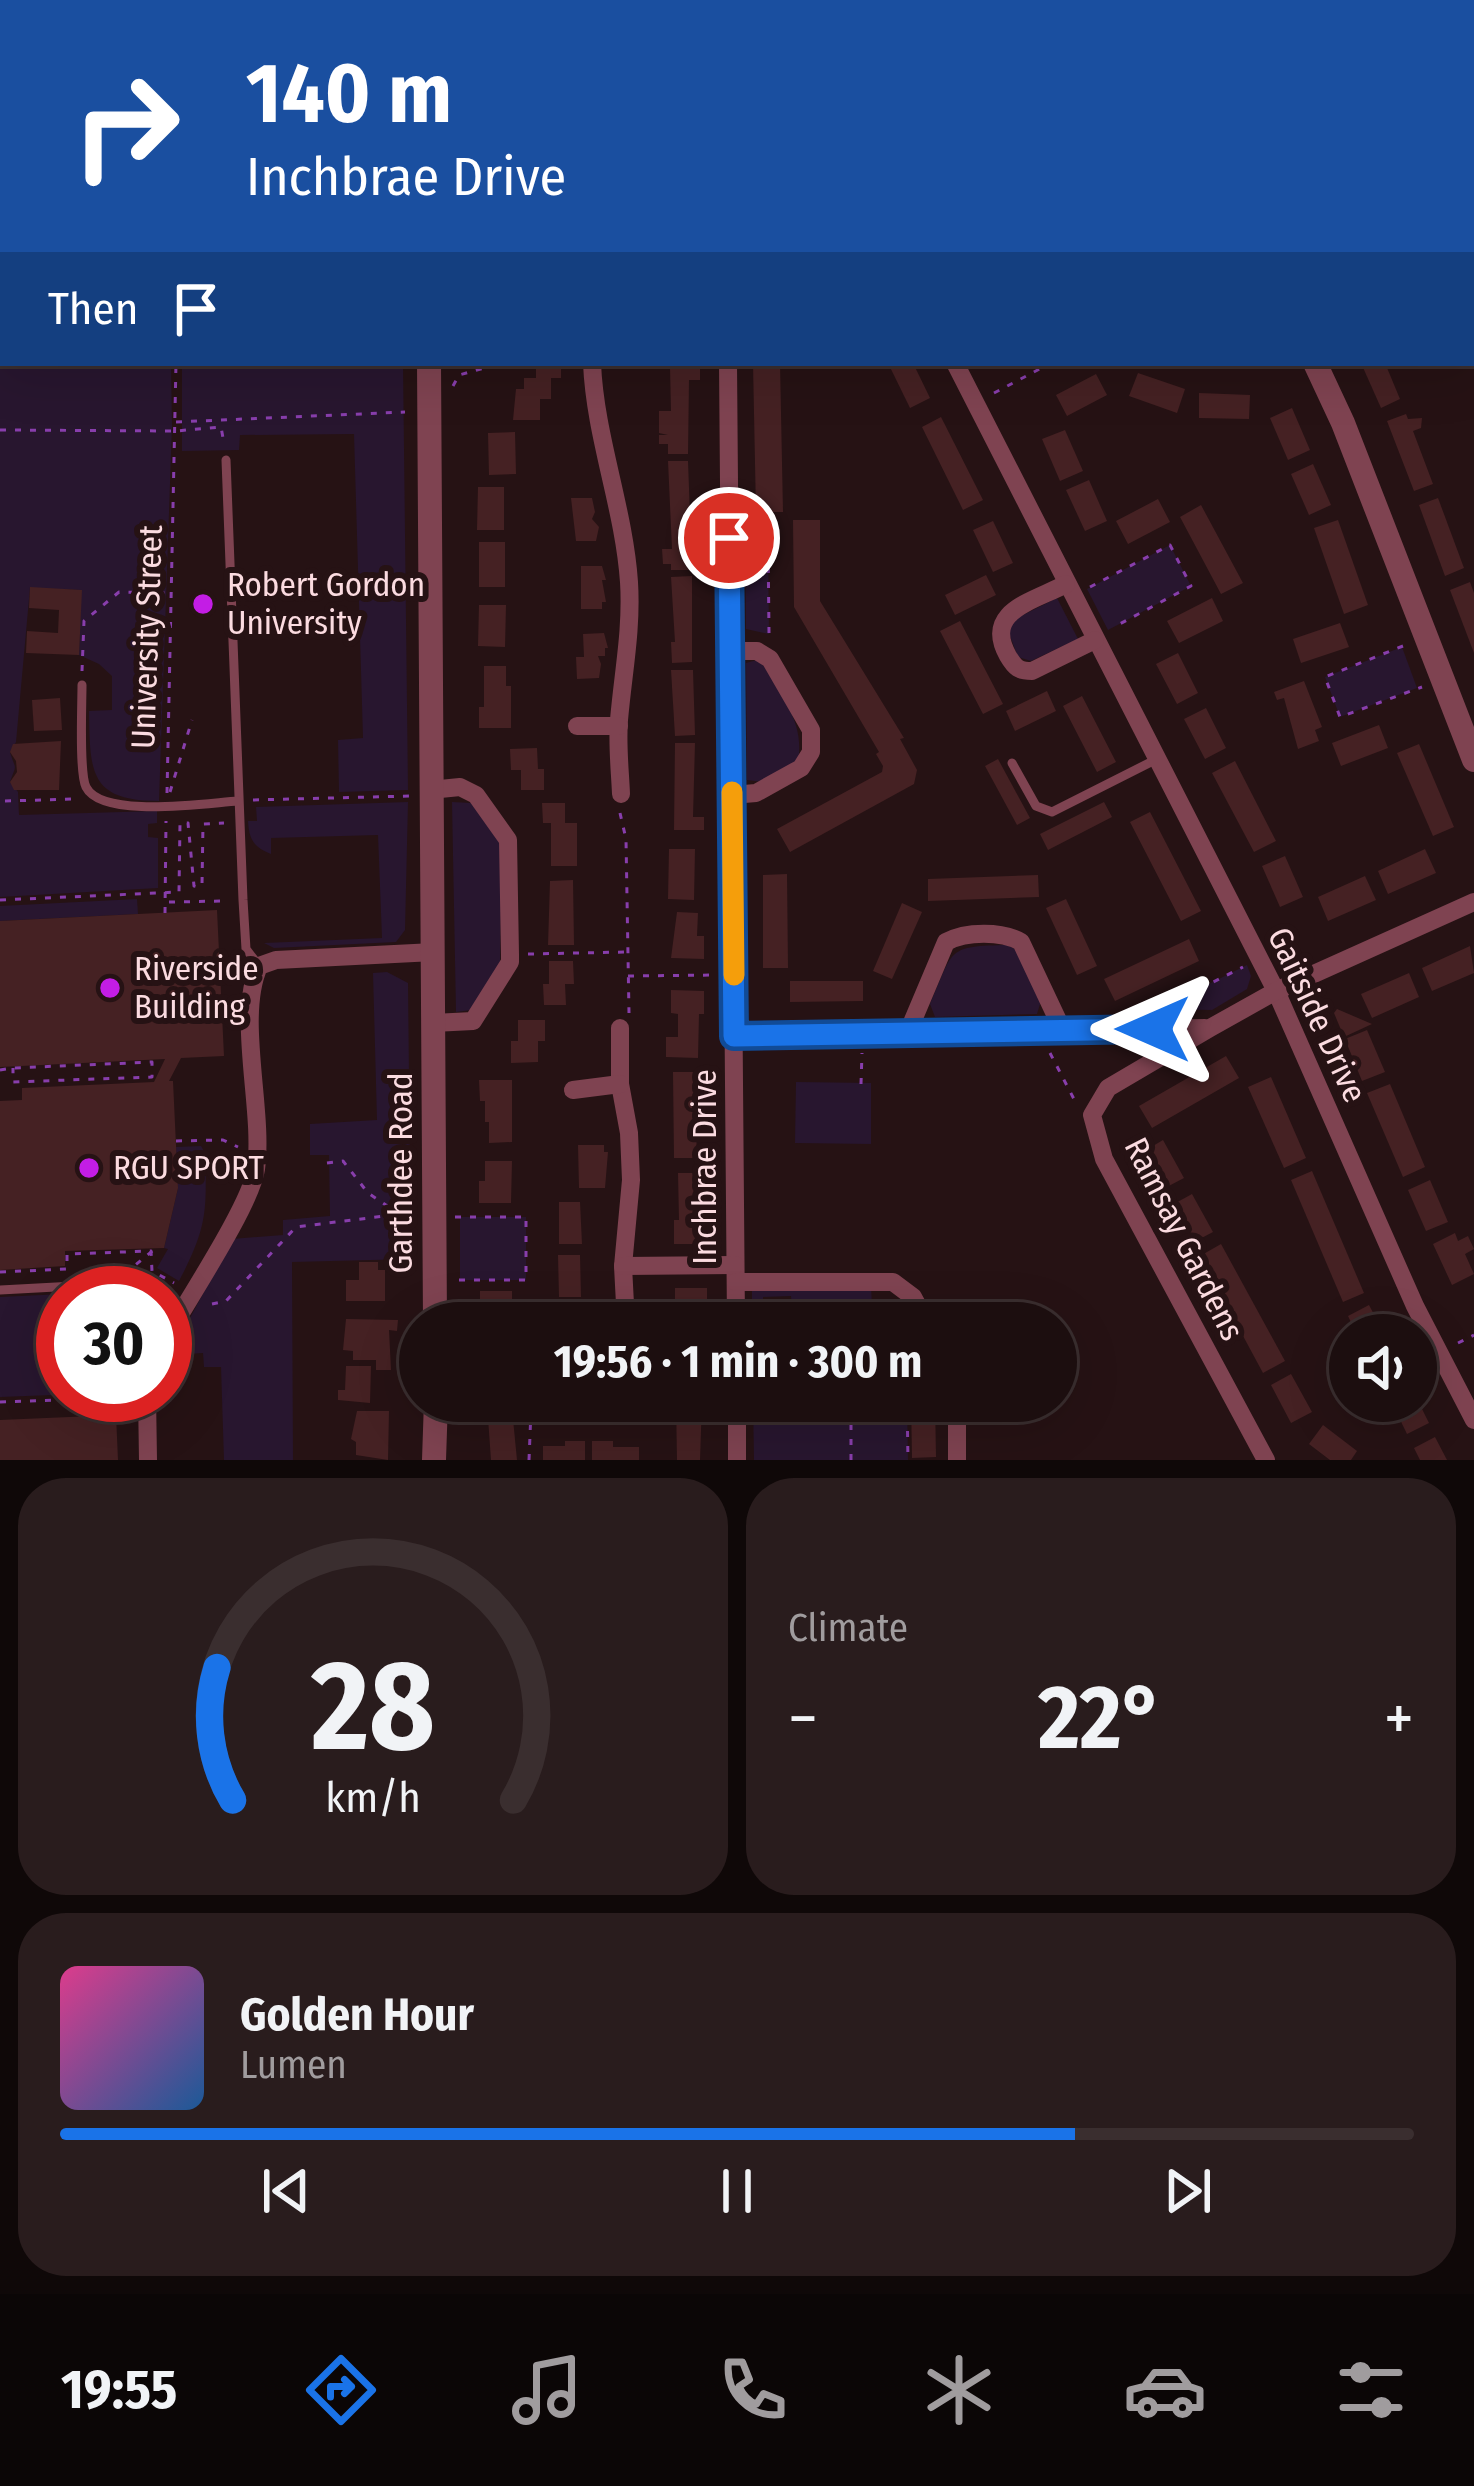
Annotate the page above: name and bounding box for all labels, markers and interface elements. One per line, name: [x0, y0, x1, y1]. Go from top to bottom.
text: 140 m: [246, 43, 452, 144]
icon: right: [48, 48, 204, 204]
text: Inchbrae Drive: [246, 145, 566, 209]
icon: arrive: [163, 276, 229, 342]
text: Then: [48, 282, 139, 336]
pin: [678, 487, 780, 589]
icon: arrive: [696, 505, 762, 571]
street label: University Street: [123, 524, 171, 750]
place label: Robert Gordon University: [227, 565, 425, 643]
marker: Robert Gordon University: [190, 591, 216, 617]
street label: Gaitside Drive: [1259, 921, 1375, 1109]
place label: Riverside Building: [134, 949, 259, 1027]
position arrow: [1090, 966, 1216, 1092]
marker: Riverside Building: [97, 975, 123, 1001]
street label: Inchbrae Drive: [685, 1069, 725, 1265]
street label: Garthdee Road: [381, 1072, 421, 1274]
street label: Ramsay Gardens: [1116, 1131, 1252, 1347]
place label: RGU SPORT: [113, 1148, 264, 1188]
marker: RGU SPORT: [76, 1155, 102, 1181]
speed limit sign: 30: [36, 1266, 192, 1422]
map controls: [1329, 1314, 1437, 1422]
button: sound: [1329, 1314, 1437, 1422]
text: 19:56 · 1 min · 300 m: [554, 1335, 922, 1389]
text: Climate: [788, 1605, 908, 1651]
text: 28: [310, 1632, 435, 1782]
text: 22°: [1038, 1664, 1164, 1772]
text: −: [788, 1679, 818, 1758]
text: +: [1384, 1679, 1414, 1758]
text: km/h: [325, 1771, 421, 1822]
text: Golden Hour: [240, 1988, 474, 2042]
text: Lumen: [240, 2042, 347, 2088]
icon: previous: [253, 2158, 319, 2224]
icon: pause: [704, 2158, 770, 2224]
icon: next: [1155, 2158, 1221, 2224]
icon: directions: [299, 2348, 383, 2432]
icon: music: [505, 2348, 589, 2432]
icon: phone: [711, 2348, 795, 2432]
icon: climate: [917, 2348, 1001, 2432]
icon: car: [1123, 2348, 1207, 2432]
icon: filters: [1329, 2348, 1413, 2432]
text: 19:55: [61, 2358, 177, 2422]

